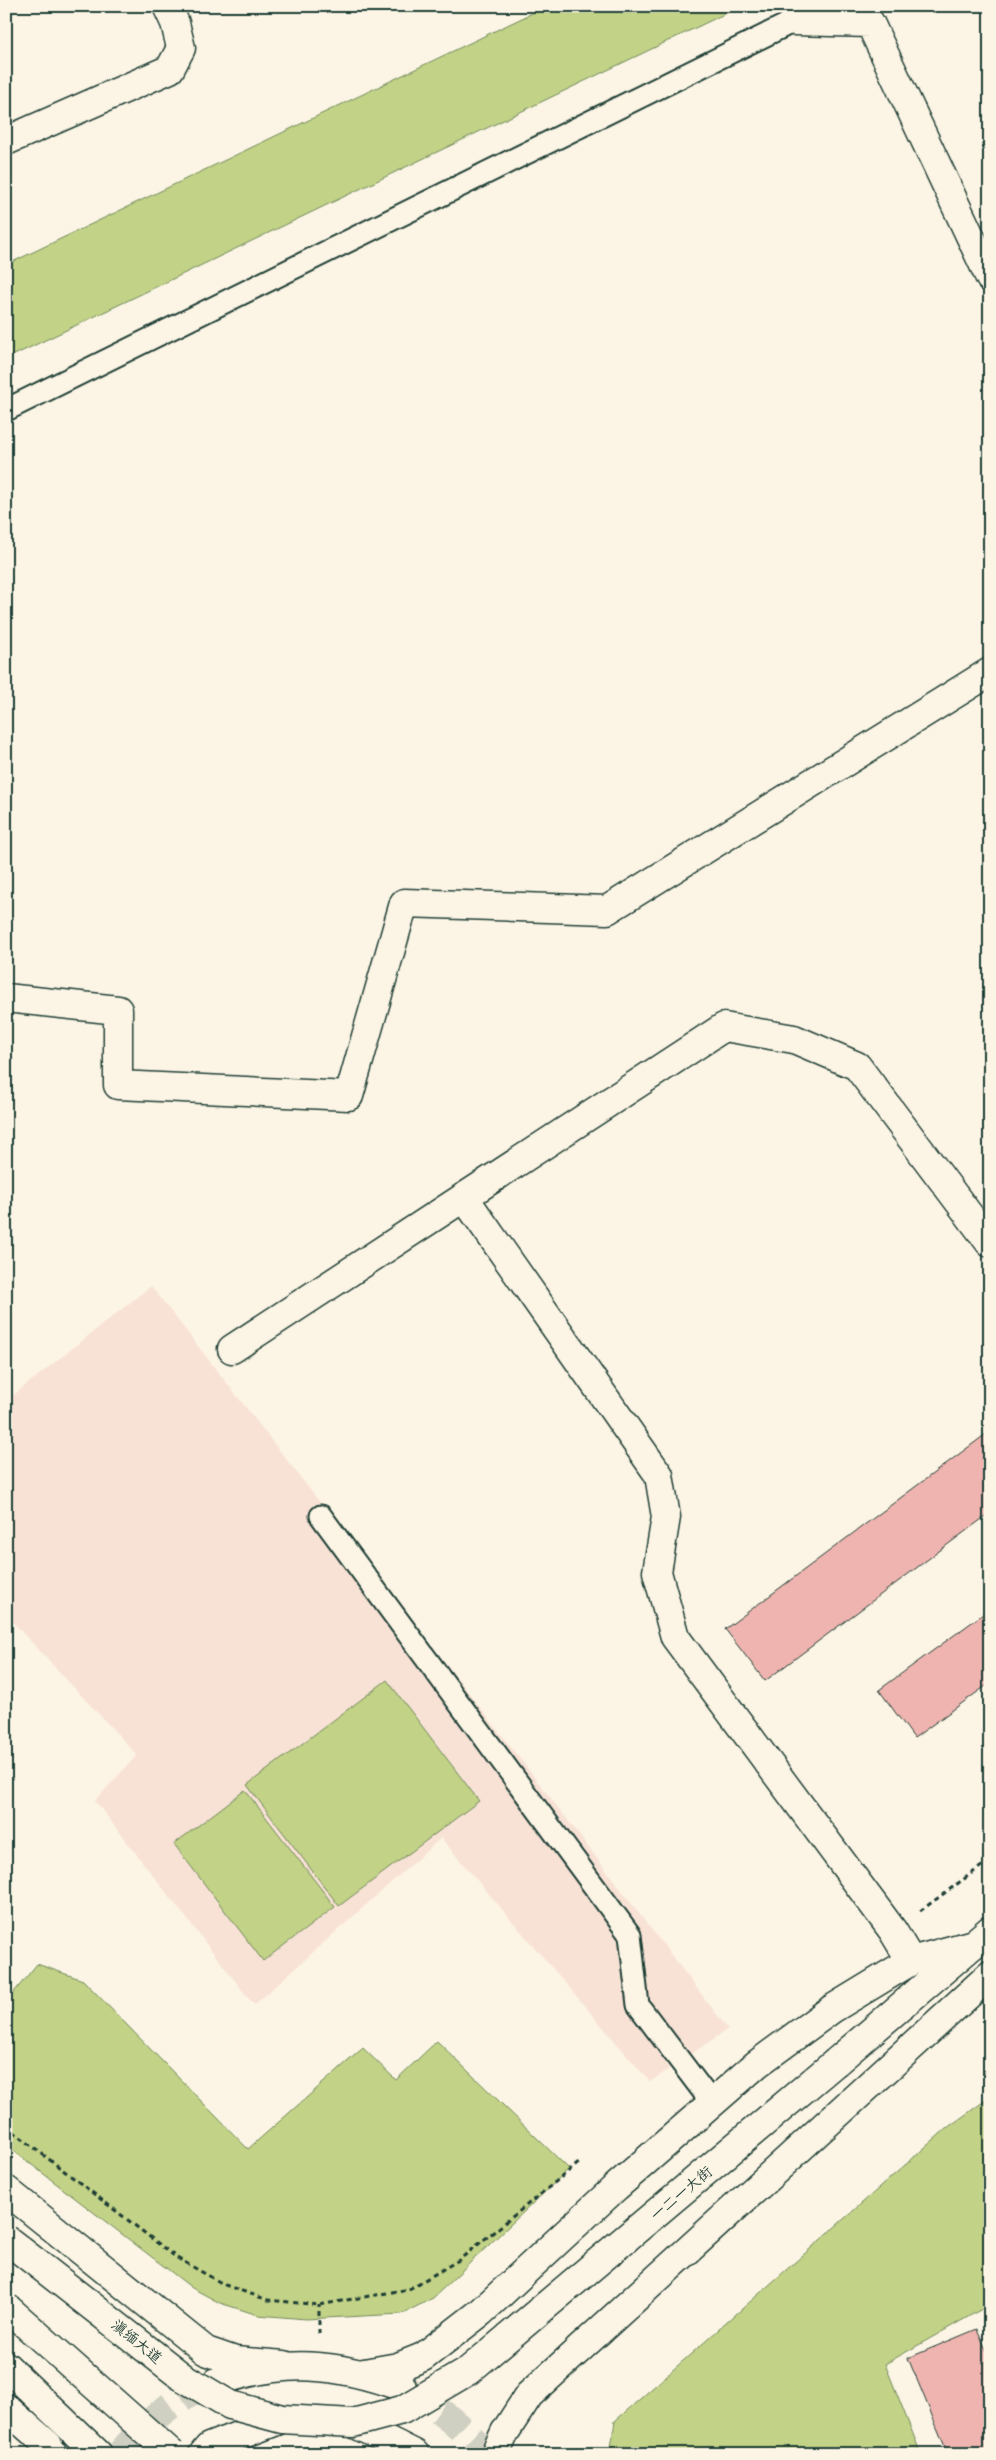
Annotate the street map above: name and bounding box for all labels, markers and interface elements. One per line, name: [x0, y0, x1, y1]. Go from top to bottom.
street label: 一二一大街: [646, 2161, 716, 2225]
street label: 滇缅大道: [107, 2314, 167, 2368]

